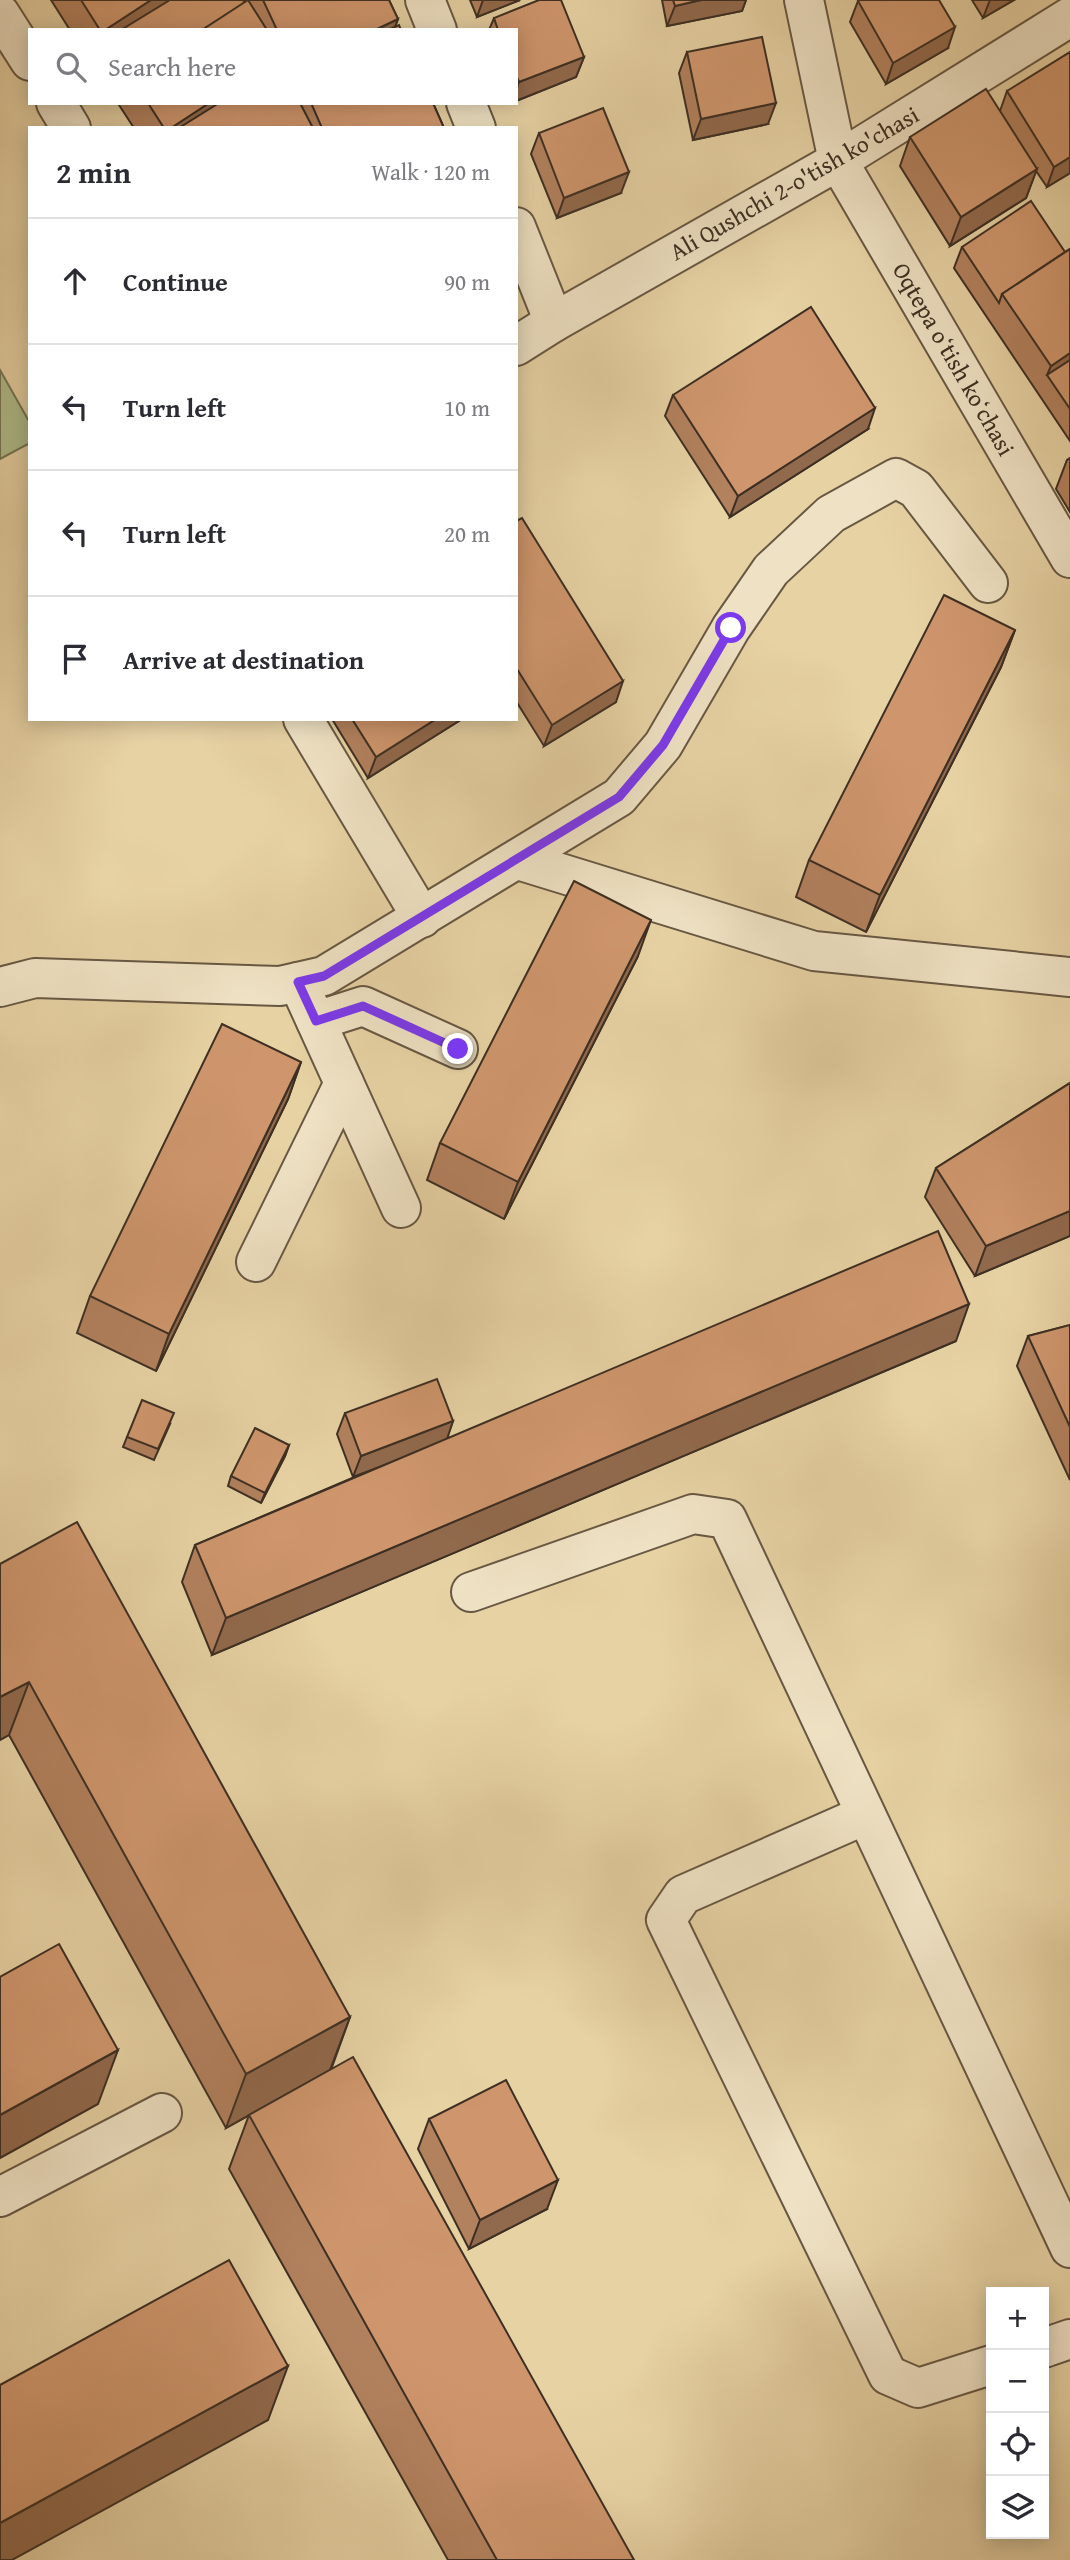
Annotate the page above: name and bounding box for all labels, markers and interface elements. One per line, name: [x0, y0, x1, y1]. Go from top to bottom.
search box: [28, 28, 518, 105]
text: Search here: [108, 47, 236, 86]
icon: search: [52, 48, 90, 86]
street label: Ali Qushchi 2-o'tish ko'chasi: [663, 97, 925, 269]
text: 2 min: [56, 150, 131, 194]
text: Walk · 120 m: [371, 155, 490, 188]
street label: Oqtepa oʻtish koʻchasi: [884, 256, 1024, 463]
icon: ahead: [56, 262, 94, 300]
text: Continue: [123, 262, 228, 301]
text: 90 m: [444, 265, 490, 298]
icon: left: [56, 388, 94, 426]
text: Turn left: [123, 388, 226, 427]
text: 10 m: [444, 391, 490, 424]
icon: left: [56, 514, 94, 552]
text: Turn left: [123, 514, 226, 553]
text: 20 m: [444, 517, 490, 550]
route start: [715, 612, 746, 643]
icon: arrive: [56, 640, 94, 678]
text: Arrive at destination: [123, 640, 364, 679]
route end: [442, 1033, 473, 1064]
map controls: [986, 2287, 1049, 2539]
button: +: [986, 2287, 1049, 2350]
button: −: [986, 2350, 1049, 2413]
button: locate: [986, 2413, 1049, 2476]
button: layers: [986, 2476, 1049, 2539]

